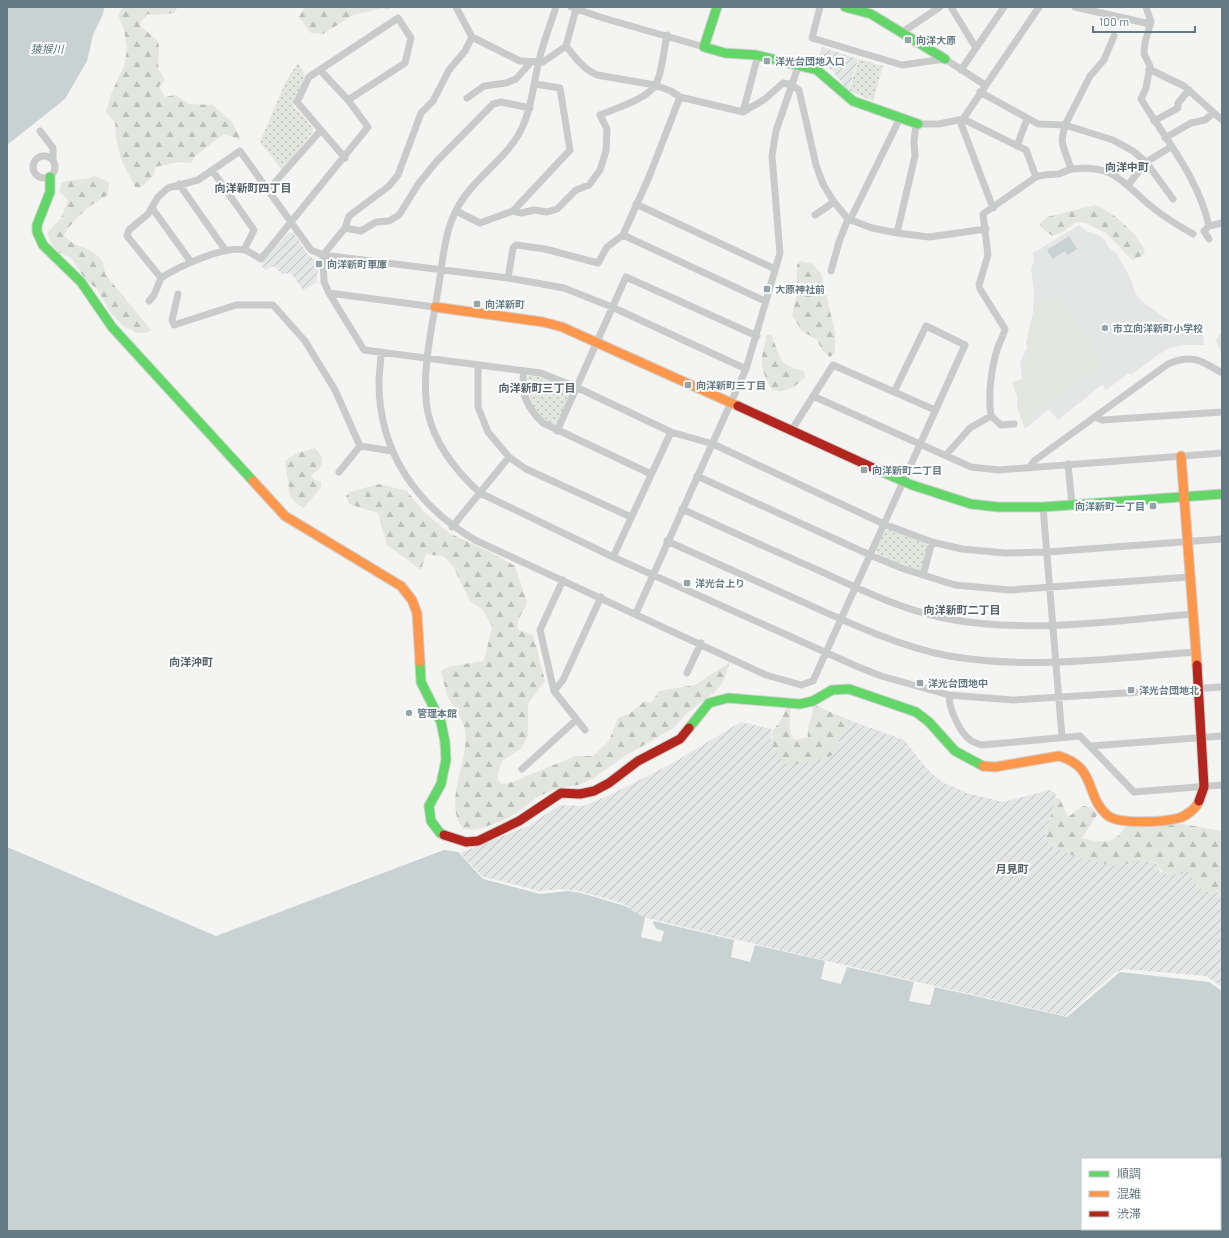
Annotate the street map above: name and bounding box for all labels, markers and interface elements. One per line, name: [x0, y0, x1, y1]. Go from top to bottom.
scale bar: [1093, 8, 1195, 34]
text: 100 m: [1099, 14, 1129, 28]
place label: 向洋大原: [916, 34, 956, 46]
marker: 向洋大原: [903, 35, 913, 45]
water label: 猿猴川: [31, 42, 64, 55]
place label: 洋光台団地入口: [775, 55, 845, 67]
marker: 洋光台団地入口: [762, 56, 772, 66]
district label: 向洋中町: [1105, 160, 1149, 173]
district label: 向洋新町四丁目: [215, 181, 292, 194]
place label: 向洋新町車庫: [327, 258, 387, 270]
marker: 向洋新町車庫: [314, 259, 324, 269]
place label: 大原神社前: [775, 283, 825, 295]
marker: 大原神社前: [762, 284, 772, 294]
place label: 向洋新町: [485, 298, 525, 310]
marker: 向洋新町: [472, 299, 482, 309]
place label: 市立向洋新町小学校: [1113, 322, 1203, 334]
marker: 市立向洋新町小学校: [1100, 323, 1110, 333]
place label: 向洋新町三丁目: [696, 379, 766, 391]
marker: 向洋新町三丁目: [683, 380, 693, 390]
district label: 向洋新町三丁目: [499, 381, 576, 394]
place label: 向洋新町二丁目: [872, 464, 942, 476]
marker: 向洋新町二丁目: [859, 465, 869, 475]
place label: 向洋新町一丁目: [1075, 500, 1145, 512]
marker: 向洋新町一丁目: [1148, 501, 1158, 511]
place label: 洋光台上り: [695, 577, 745, 589]
marker: 洋光台上り: [682, 578, 692, 588]
district label: 向洋新町二丁目: [924, 603, 1001, 616]
district label: 向洋沖町: [169, 655, 213, 668]
place label: 洋光台団地中: [928, 677, 988, 689]
marker: 洋光台団地中: [915, 678, 925, 688]
place label: 洋光台団地北: [1139, 684, 1199, 696]
marker: 洋光台団地北: [1126, 685, 1136, 695]
place label: 管理本館: [417, 707, 457, 719]
marker: 管理本館: [404, 708, 414, 718]
district label: 月見町: [996, 862, 1029, 875]
legend: [1081, 1158, 1221, 1230]
text: 順調: [1117, 1166, 1141, 1180]
text: 混雑: [1117, 1186, 1141, 1200]
text: 渋滞: [1117, 1206, 1141, 1220]

